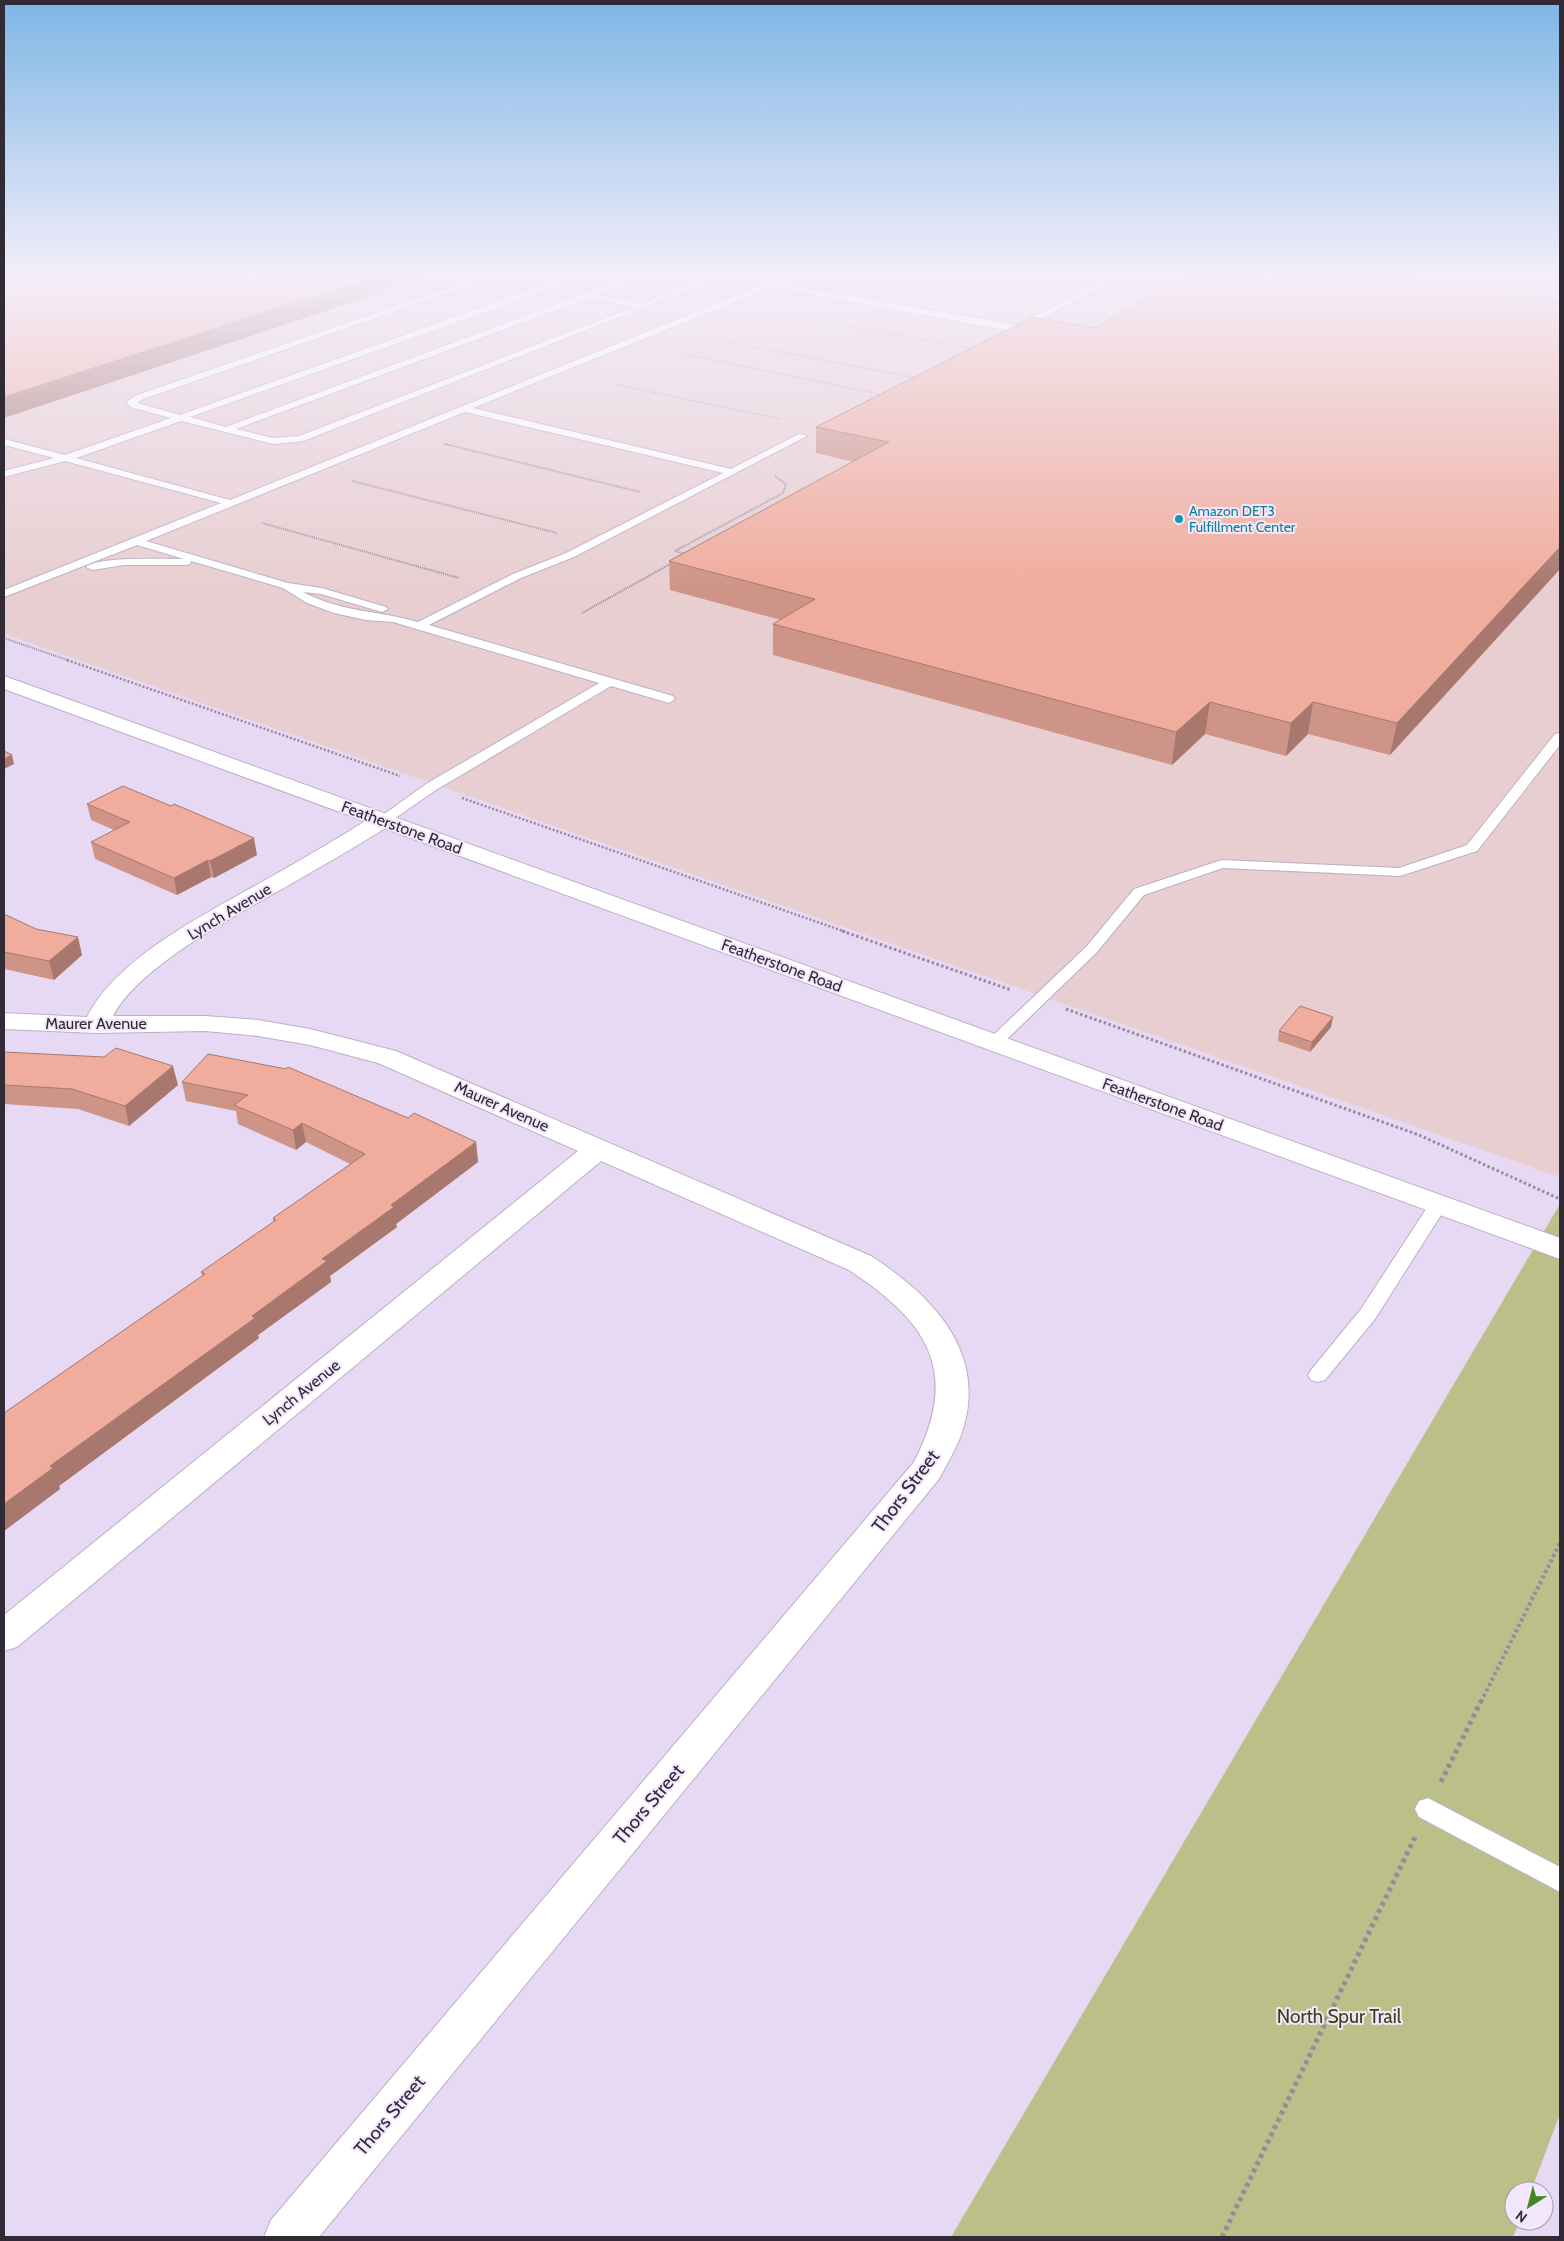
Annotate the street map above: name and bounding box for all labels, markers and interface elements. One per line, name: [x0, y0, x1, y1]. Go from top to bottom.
place label: Amazon DET3 Fulfillment Center: [1189, 502, 1296, 536]
marker: Amazon DET3 Fulfillment Center: [1173, 513, 1185, 525]
street label: Featherstone Road: [339, 797, 465, 858]
street label: Lynch Avenue: [184, 879, 274, 944]
street label: Featherstone Road: [719, 935, 845, 996]
street label: Maurer Avenue: [45, 1014, 147, 1033]
street label: Featherstone Road: [1100, 1074, 1226, 1135]
street label: Maurer Avenue: [452, 1077, 552, 1136]
street label: Lynch Avenue: [259, 1355, 344, 1429]
street label: Thors Street: [867, 1445, 944, 1537]
street label: Thors Street: [608, 1759, 689, 1849]
park label: North Spur Trail: [1277, 2005, 1402, 2028]
street label: Thors Street: [349, 2070, 430, 2160]
north arrow: [1504, 2181, 1554, 2231]
text: N: [1512, 2206, 1531, 2227]

